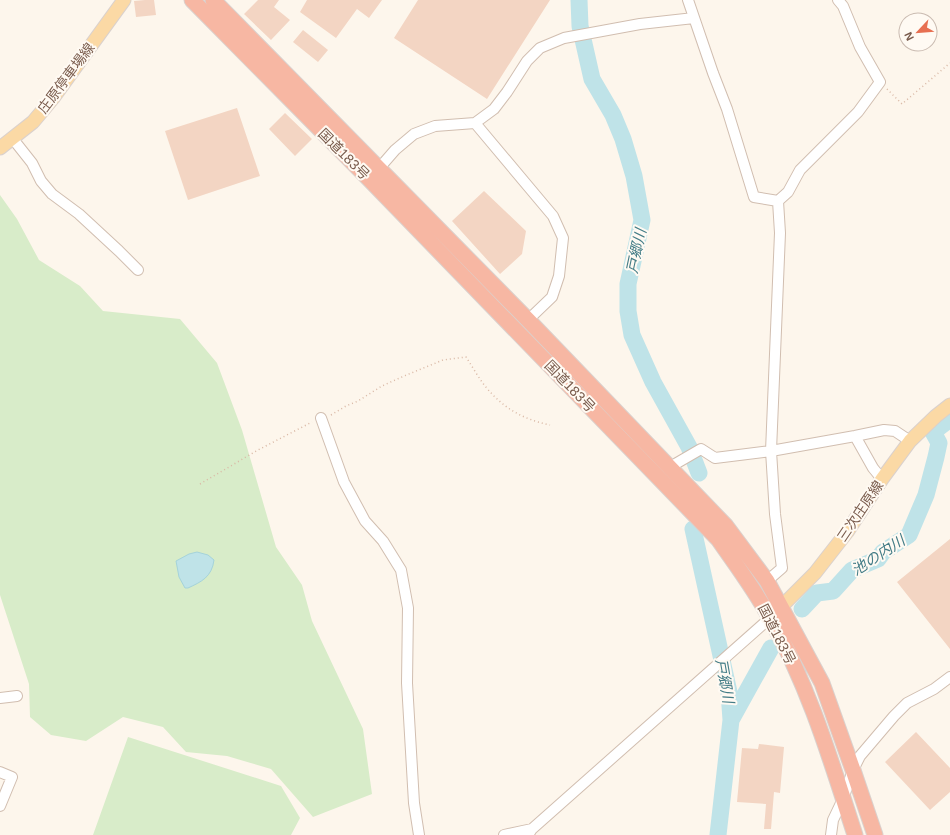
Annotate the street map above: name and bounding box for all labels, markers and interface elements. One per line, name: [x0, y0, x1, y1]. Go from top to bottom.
north arrow: [898, 12, 938, 52]
text: N: [902, 30, 916, 43]
street label: 庄原停車場線: [34, 40, 98, 116]
street label: 国道183号: [315, 125, 373, 183]
water label: 戸郷川: [623, 225, 649, 275]
street label: 国道183号: [542, 357, 598, 415]
street label: 三次庄原線: [834, 478, 886, 544]
water label: 池の内川: [848, 530, 909, 578]
street label: 国道183号: [755, 601, 799, 667]
water label: 戸郷川: [713, 657, 738, 707]

